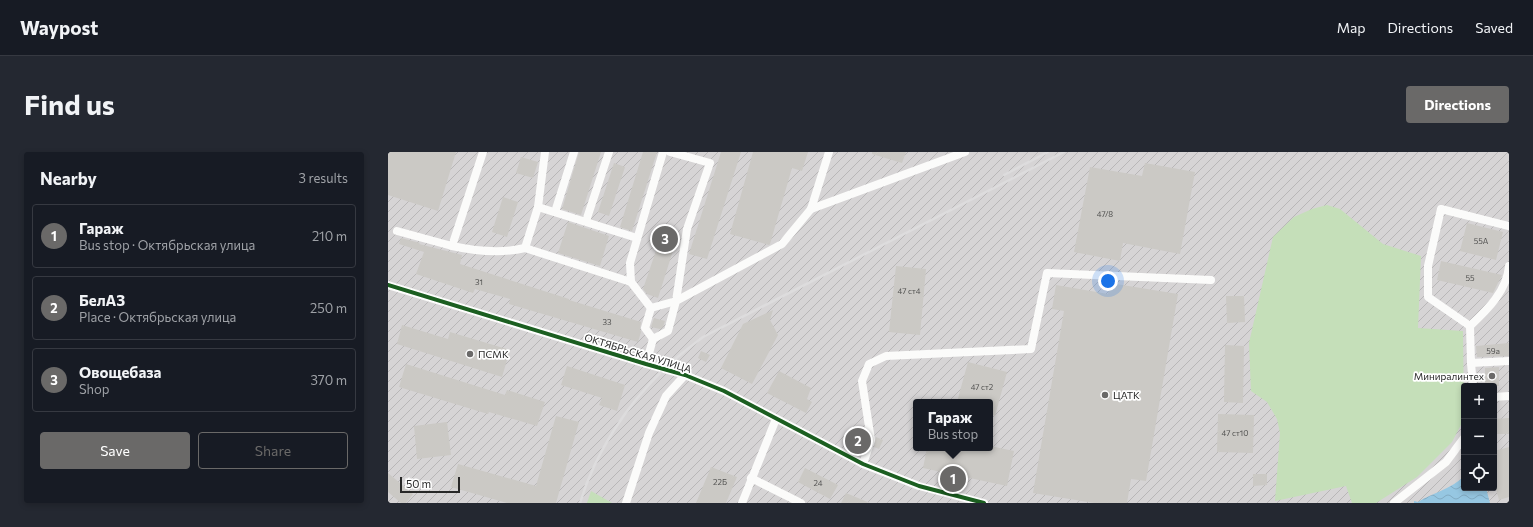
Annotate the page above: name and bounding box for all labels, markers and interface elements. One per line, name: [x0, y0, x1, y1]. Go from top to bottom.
text: Waypost: [20, 16, 98, 39]
text: Map: [1337, 19, 1366, 36]
text: Directions: [1388, 19, 1453, 36]
text: Saved: [1475, 19, 1513, 36]
button: Directions: [1406, 86, 1509, 123]
text: Find us: [24, 87, 115, 121]
text: Nearby: [40, 168, 97, 189]
text: 3 results: [299, 170, 348, 186]
house number: 47/8: [1097, 209, 1113, 219]
text: Гараж: [79, 219, 124, 237]
pin: 3: [652, 224, 678, 254]
text: 1: [51, 228, 57, 244]
text: 210 m: [312, 228, 347, 244]
house number: 55А: [1474, 236, 1489, 246]
text: Bus stop · Октябрьская улица: [79, 237, 255, 253]
your location: [1098, 271, 1118, 291]
house number: 55: [1465, 273, 1475, 283]
house number: 31: [475, 277, 483, 287]
house number: 47 ст4: [898, 286, 921, 296]
text: БелАЗ: [79, 291, 125, 309]
text: 2: [50, 300, 58, 316]
text: 250 m: [310, 300, 347, 316]
text: Place · Октябрьская улица: [79, 309, 236, 325]
house number: 33: [602, 317, 612, 327]
street label: ОКТЯБРЬСКАЯ УЛИЦА: [583, 331, 693, 375]
house number: 59а: [1486, 346, 1500, 356]
place label: ПСМК: [478, 348, 509, 360]
marker: ПСМК: [465, 349, 475, 359]
text: Овощебаза: [79, 363, 161, 381]
place label: Миниралинтех: [1414, 370, 1485, 382]
marker: Миниралинтех: [1487, 371, 1497, 381]
text: 3: [50, 372, 58, 388]
text: 370 m: [310, 372, 347, 388]
text: Shop: [79, 381, 110, 397]
house number: 47 ст2: [971, 382, 994, 392]
map controls: [1461, 383, 1497, 491]
button: +: [1461, 383, 1497, 419]
place label: ЦАТК: [1113, 389, 1140, 401]
marker: ЦАТК: [1100, 390, 1110, 400]
popup: [913, 399, 993, 451]
text: Гараж: [928, 408, 973, 426]
button: −: [1461, 419, 1497, 455]
pin: 2: [845, 426, 871, 456]
text: Bus stop: [928, 426, 978, 442]
house number: 47 ст10: [1222, 428, 1248, 438]
button: Save: [40, 432, 190, 469]
button: Share: [198, 432, 348, 469]
button: locate: [1461, 455, 1497, 491]
pin: 1: [940, 464, 966, 494]
scale bar: [400, 475, 460, 494]
text: 50 m: [406, 477, 431, 490]
house number: 22Б: [713, 477, 727, 487]
house number: 24: [813, 478, 823, 488]

